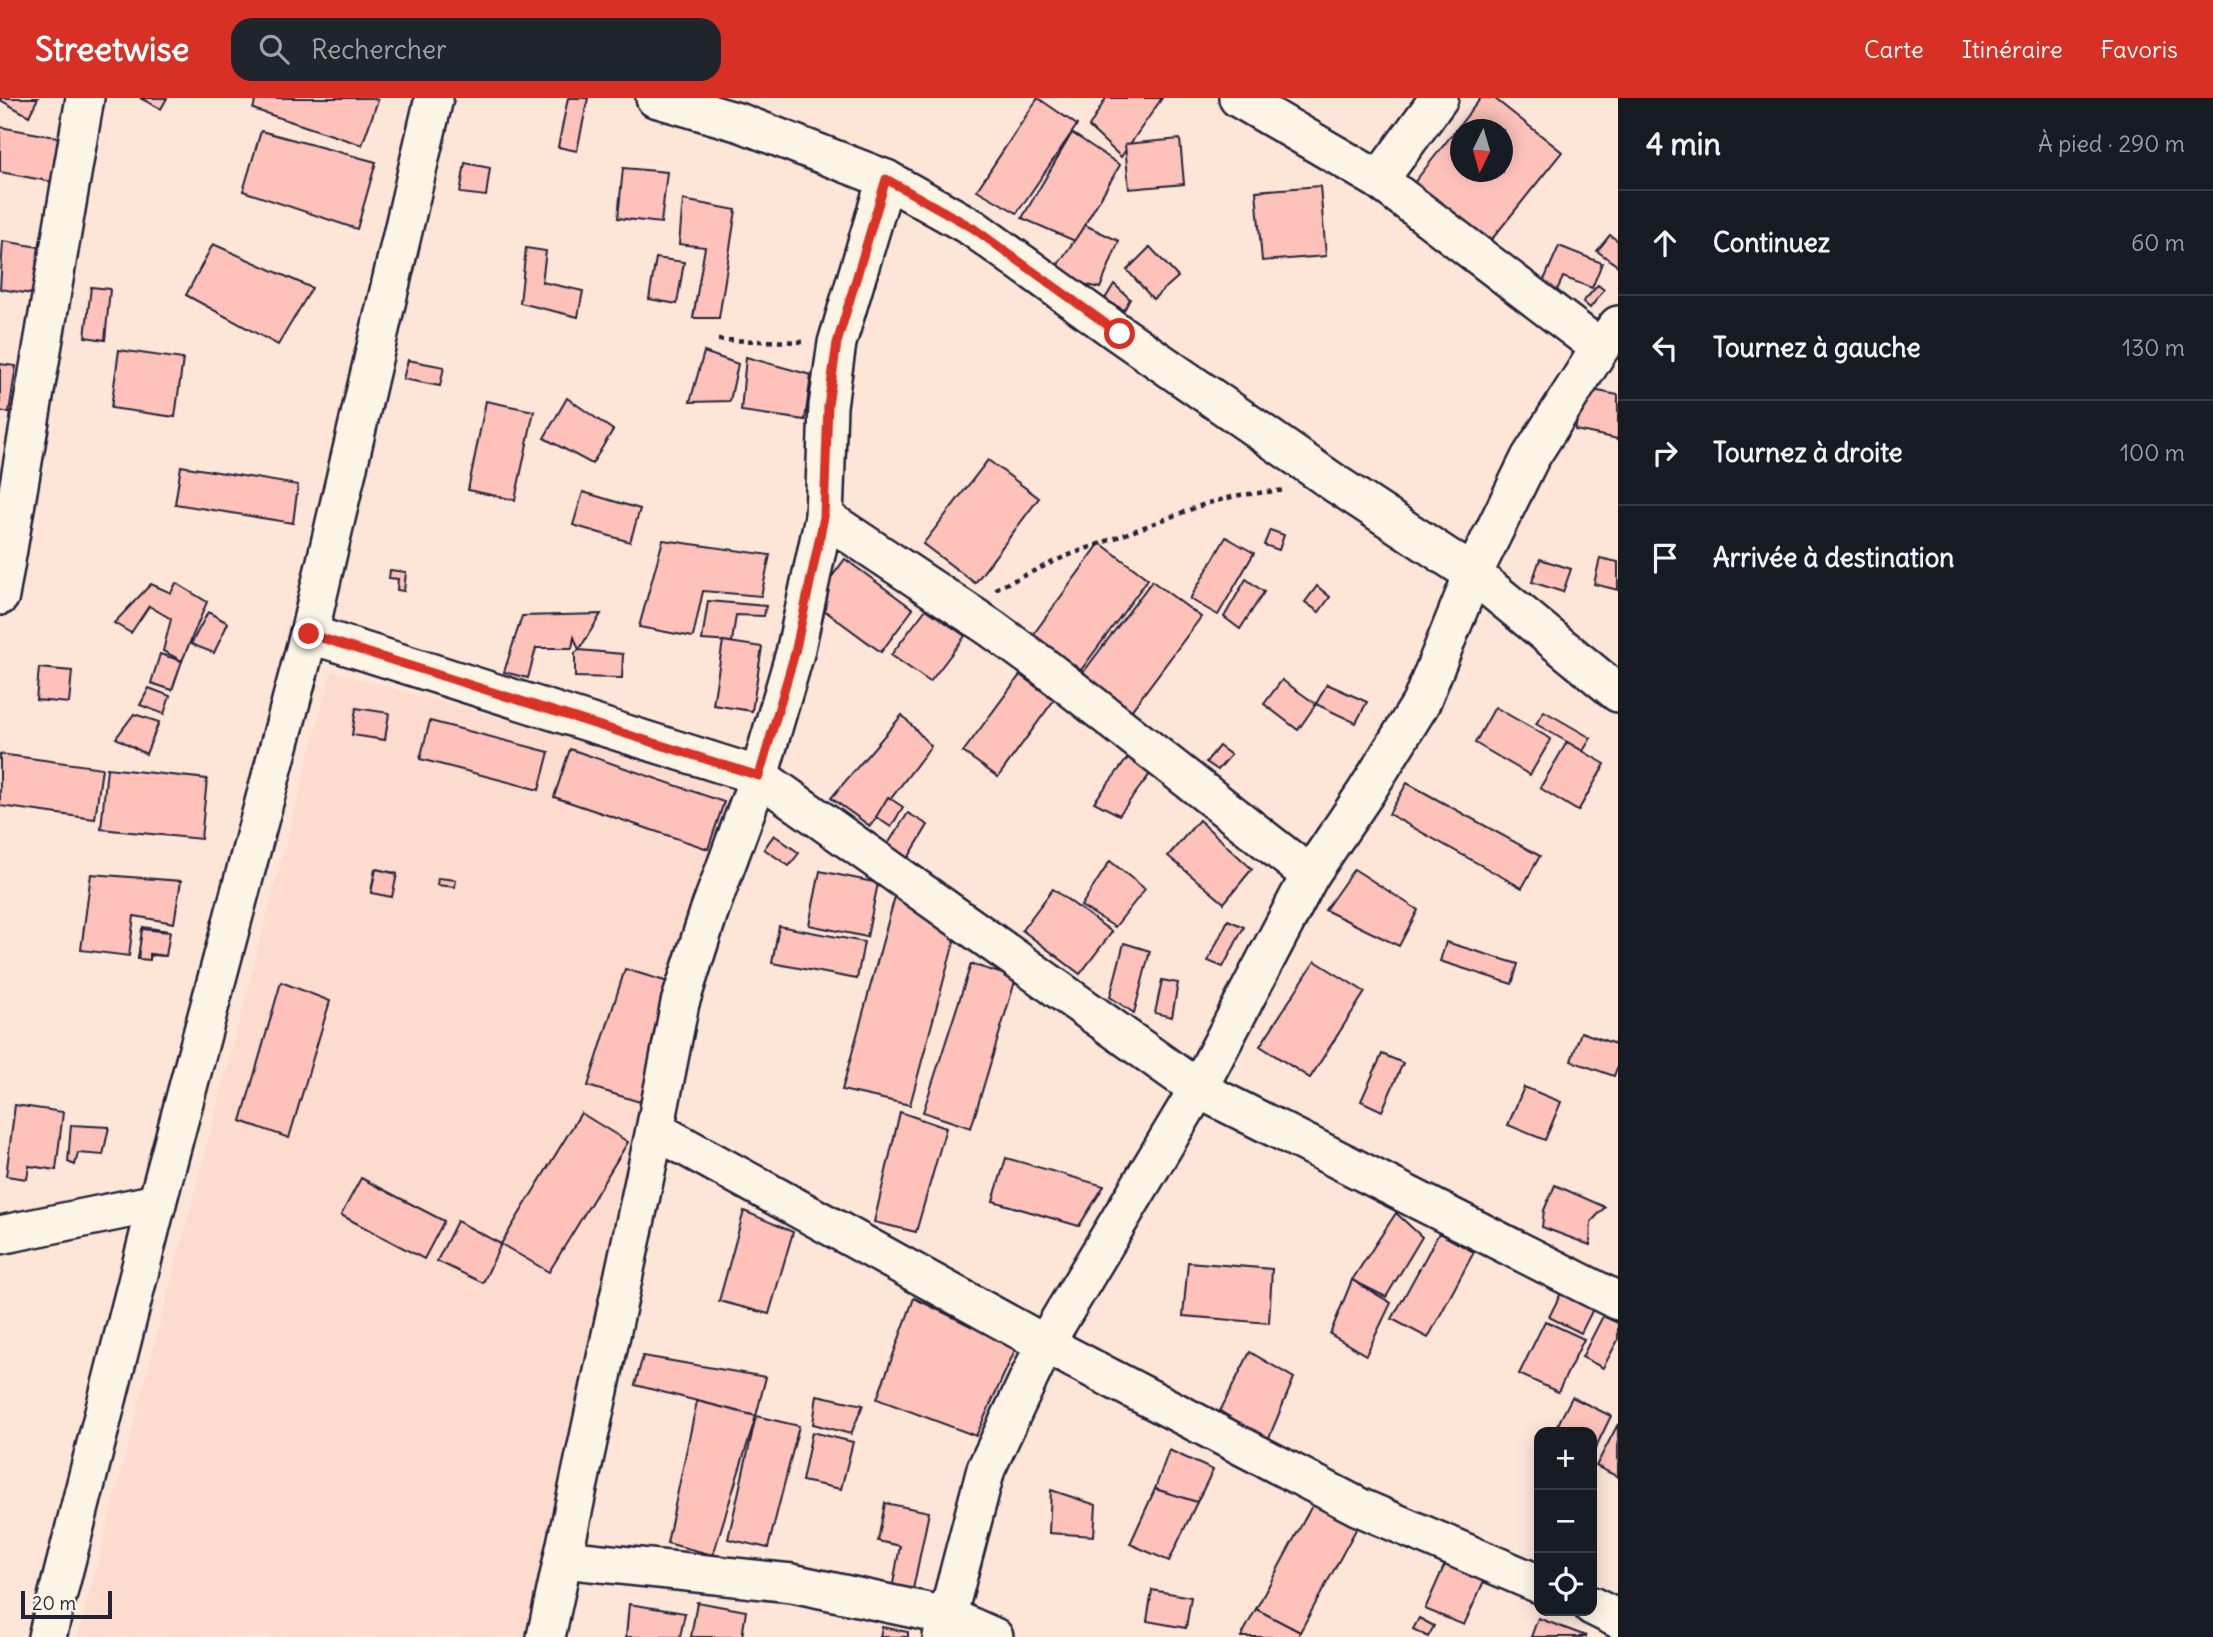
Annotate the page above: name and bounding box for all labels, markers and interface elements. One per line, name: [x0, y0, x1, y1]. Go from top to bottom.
search box: [231, 18, 721, 81]
text: Streetwise: [35, 28, 189, 70]
icon: search: [255, 30, 293, 68]
text: Rechercher: [311, 33, 447, 66]
text: Carte: [1864, 34, 1924, 64]
text: Itinéraire: [1962, 34, 2063, 64]
text: Favoris: [2101, 34, 2178, 64]
north arrow: [1450, 119, 1513, 182]
text: 4 min: [1646, 125, 1721, 163]
text: À pied · 290 m: [2038, 129, 2185, 158]
icon: ahead: [1646, 224, 1684, 262]
text: Continuez: [1713, 226, 1830, 259]
text: 60 m: [2131, 228, 2185, 257]
route start: [1104, 318, 1135, 349]
icon: left: [1646, 329, 1684, 367]
text: Tournez à gauche: [1713, 331, 1921, 364]
text: 130 m: [2122, 333, 2185, 362]
icon: right: [1646, 434, 1684, 472]
text: Tournez à droite: [1713, 436, 1903, 469]
text: 100 m: [2120, 438, 2185, 467]
icon: arrive: [1646, 539, 1684, 577]
text: Arrivée à destination: [1713, 541, 1954, 574]
route end: [293, 618, 324, 649]
map controls: [1534, 1427, 1597, 1616]
button: +: [1534, 1427, 1597, 1490]
button: −: [1534, 1490, 1597, 1553]
button: locate: [1534, 1553, 1597, 1616]
scale bar: [21, 1588, 112, 1620]
text: 20 m: [32, 1591, 76, 1615]

